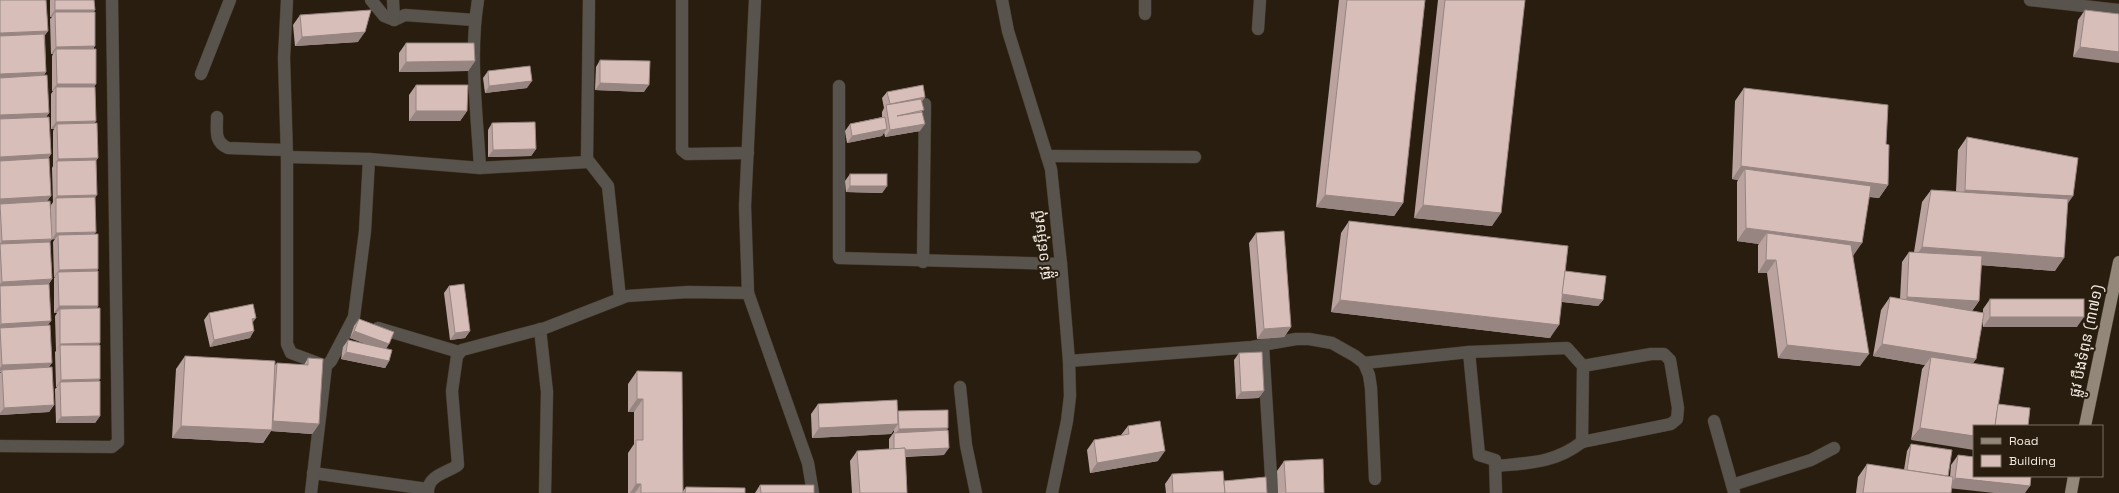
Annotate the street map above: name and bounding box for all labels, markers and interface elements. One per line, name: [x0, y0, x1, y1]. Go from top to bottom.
street label: ផ្លូវ ១៩អ៊ឹមស៊ី: [1028, 209, 1059, 281]
street label: ផ្លូវ បឹងទំពុន (៣៧១): [2064, 283, 2111, 400]
legend: [1973, 425, 2103, 477]
text: Road: [2009, 433, 2038, 449]
text: Building: [2009, 453, 2056, 469]

